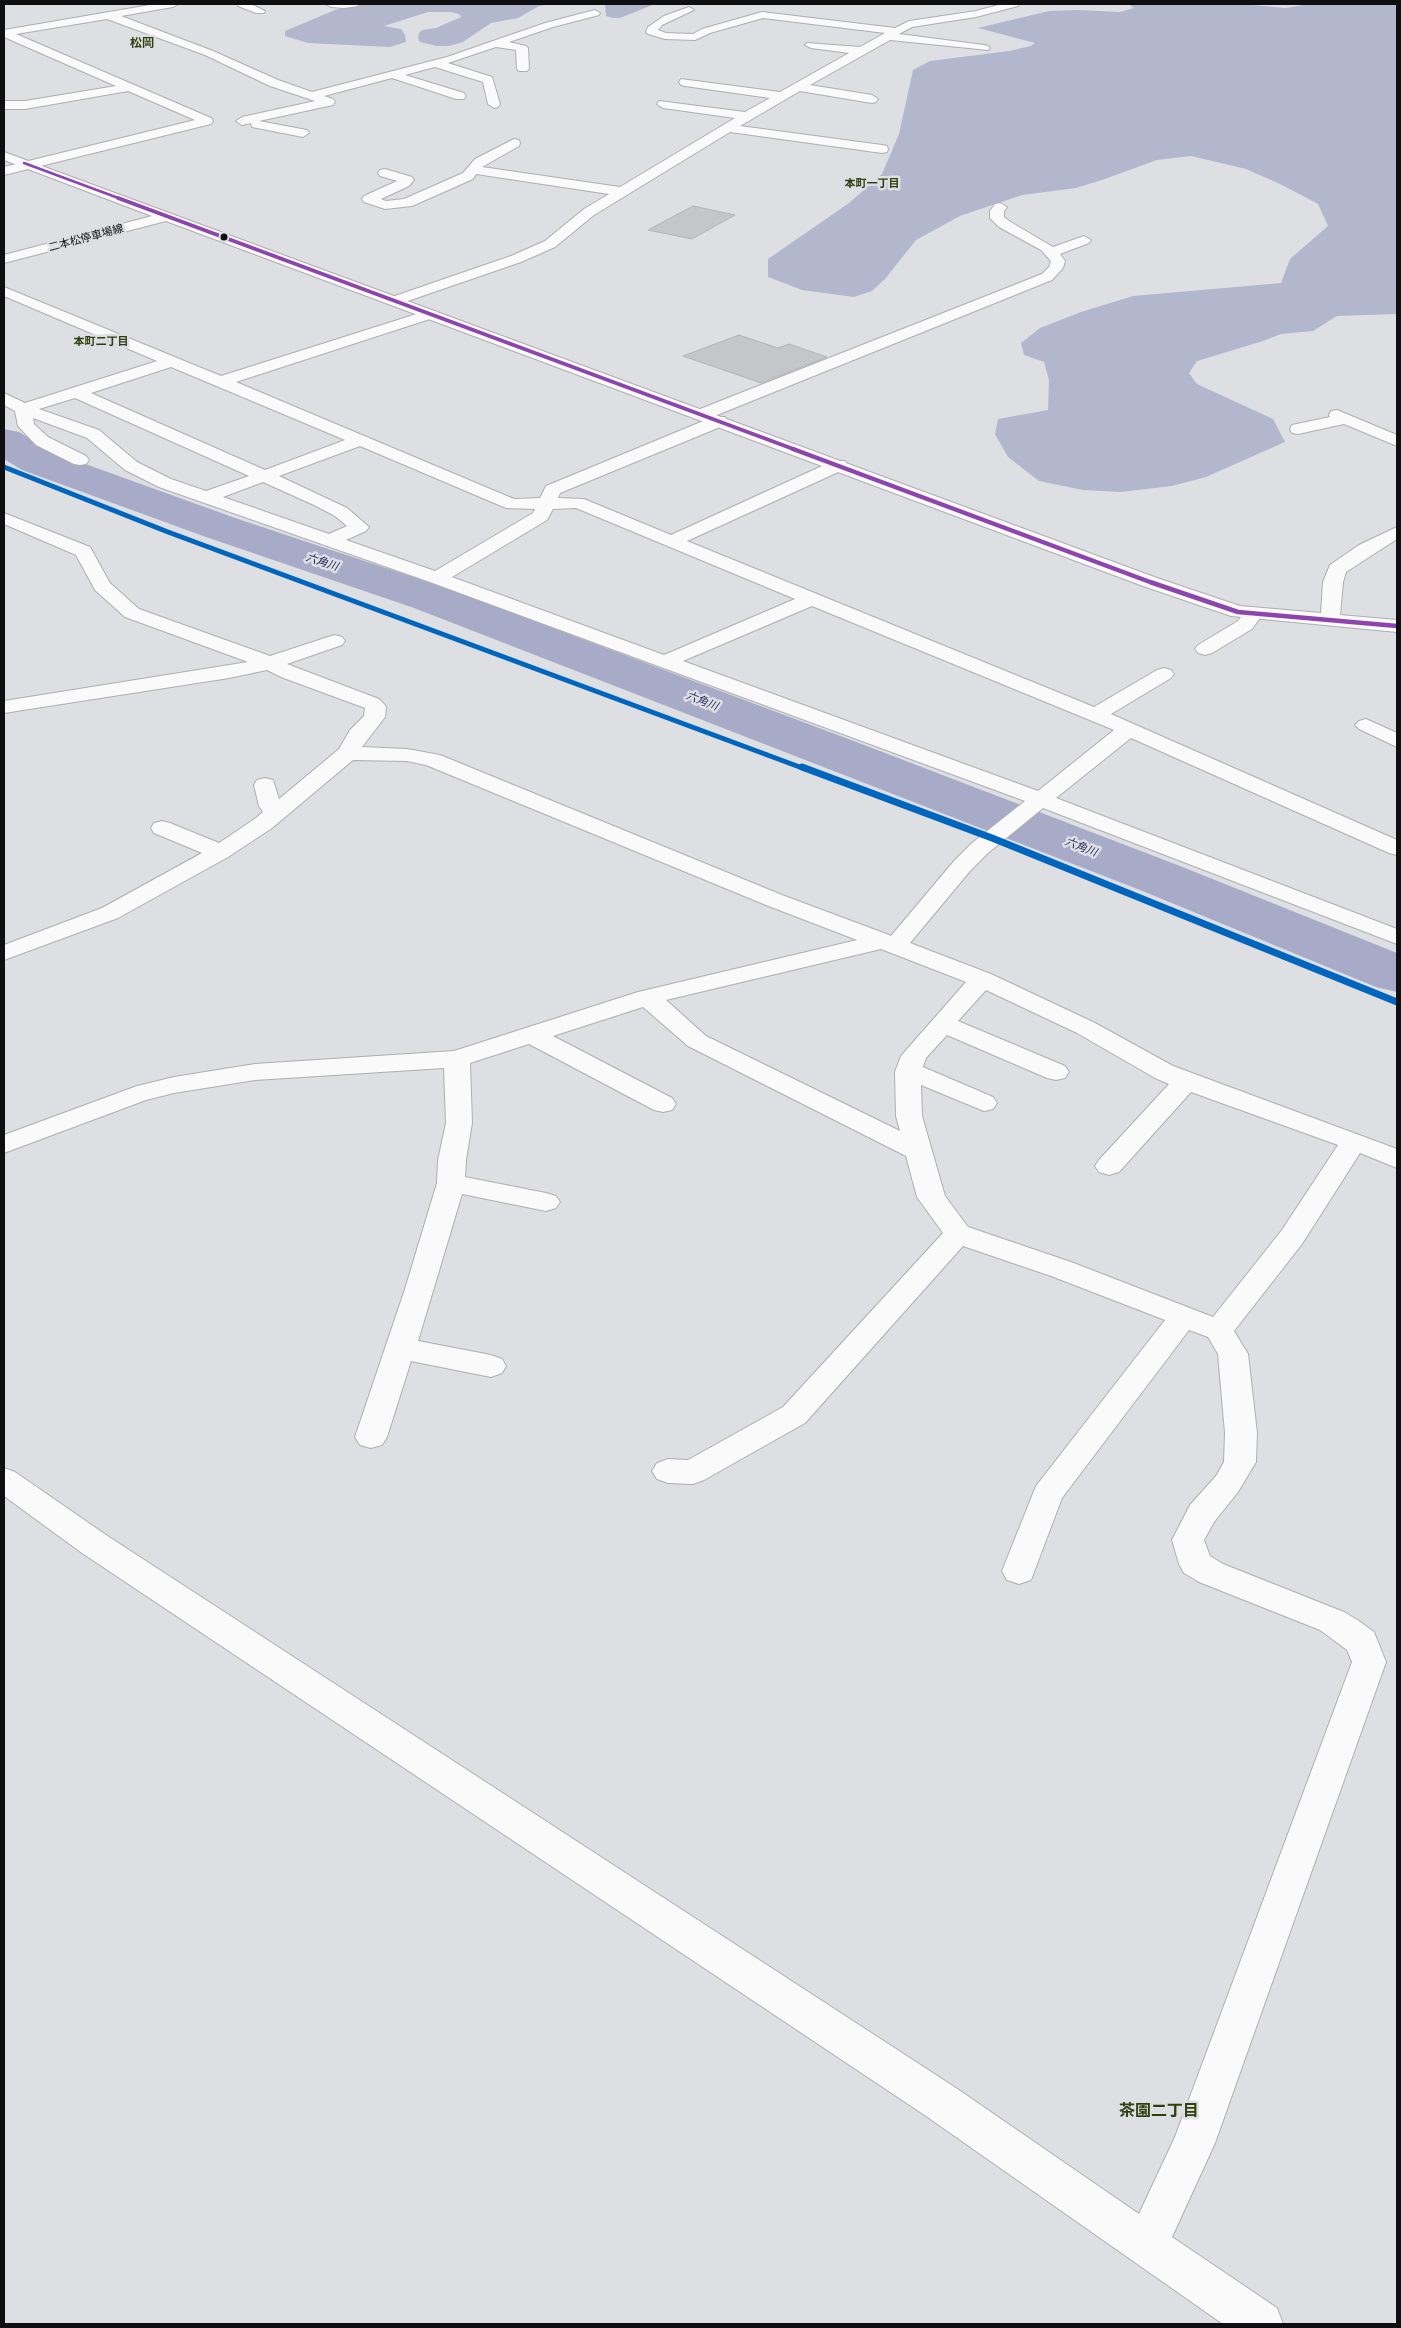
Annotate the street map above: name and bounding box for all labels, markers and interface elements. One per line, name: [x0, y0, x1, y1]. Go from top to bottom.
district label: 松岡: [130, 36, 154, 50]
district label: 本町一丁目: [845, 177, 899, 191]
street label: 二本松停車場線: [47, 222, 125, 254]
unlabelled marker: [219, 232, 229, 242]
district label: 本町二丁目: [74, 335, 128, 349]
water label: 六角川: [304, 551, 340, 573]
water label: 六角川: [684, 689, 720, 713]
water label: 六角川: [1063, 835, 1099, 859]
district label: 茶園二丁目: [1119, 2101, 1199, 2121]

